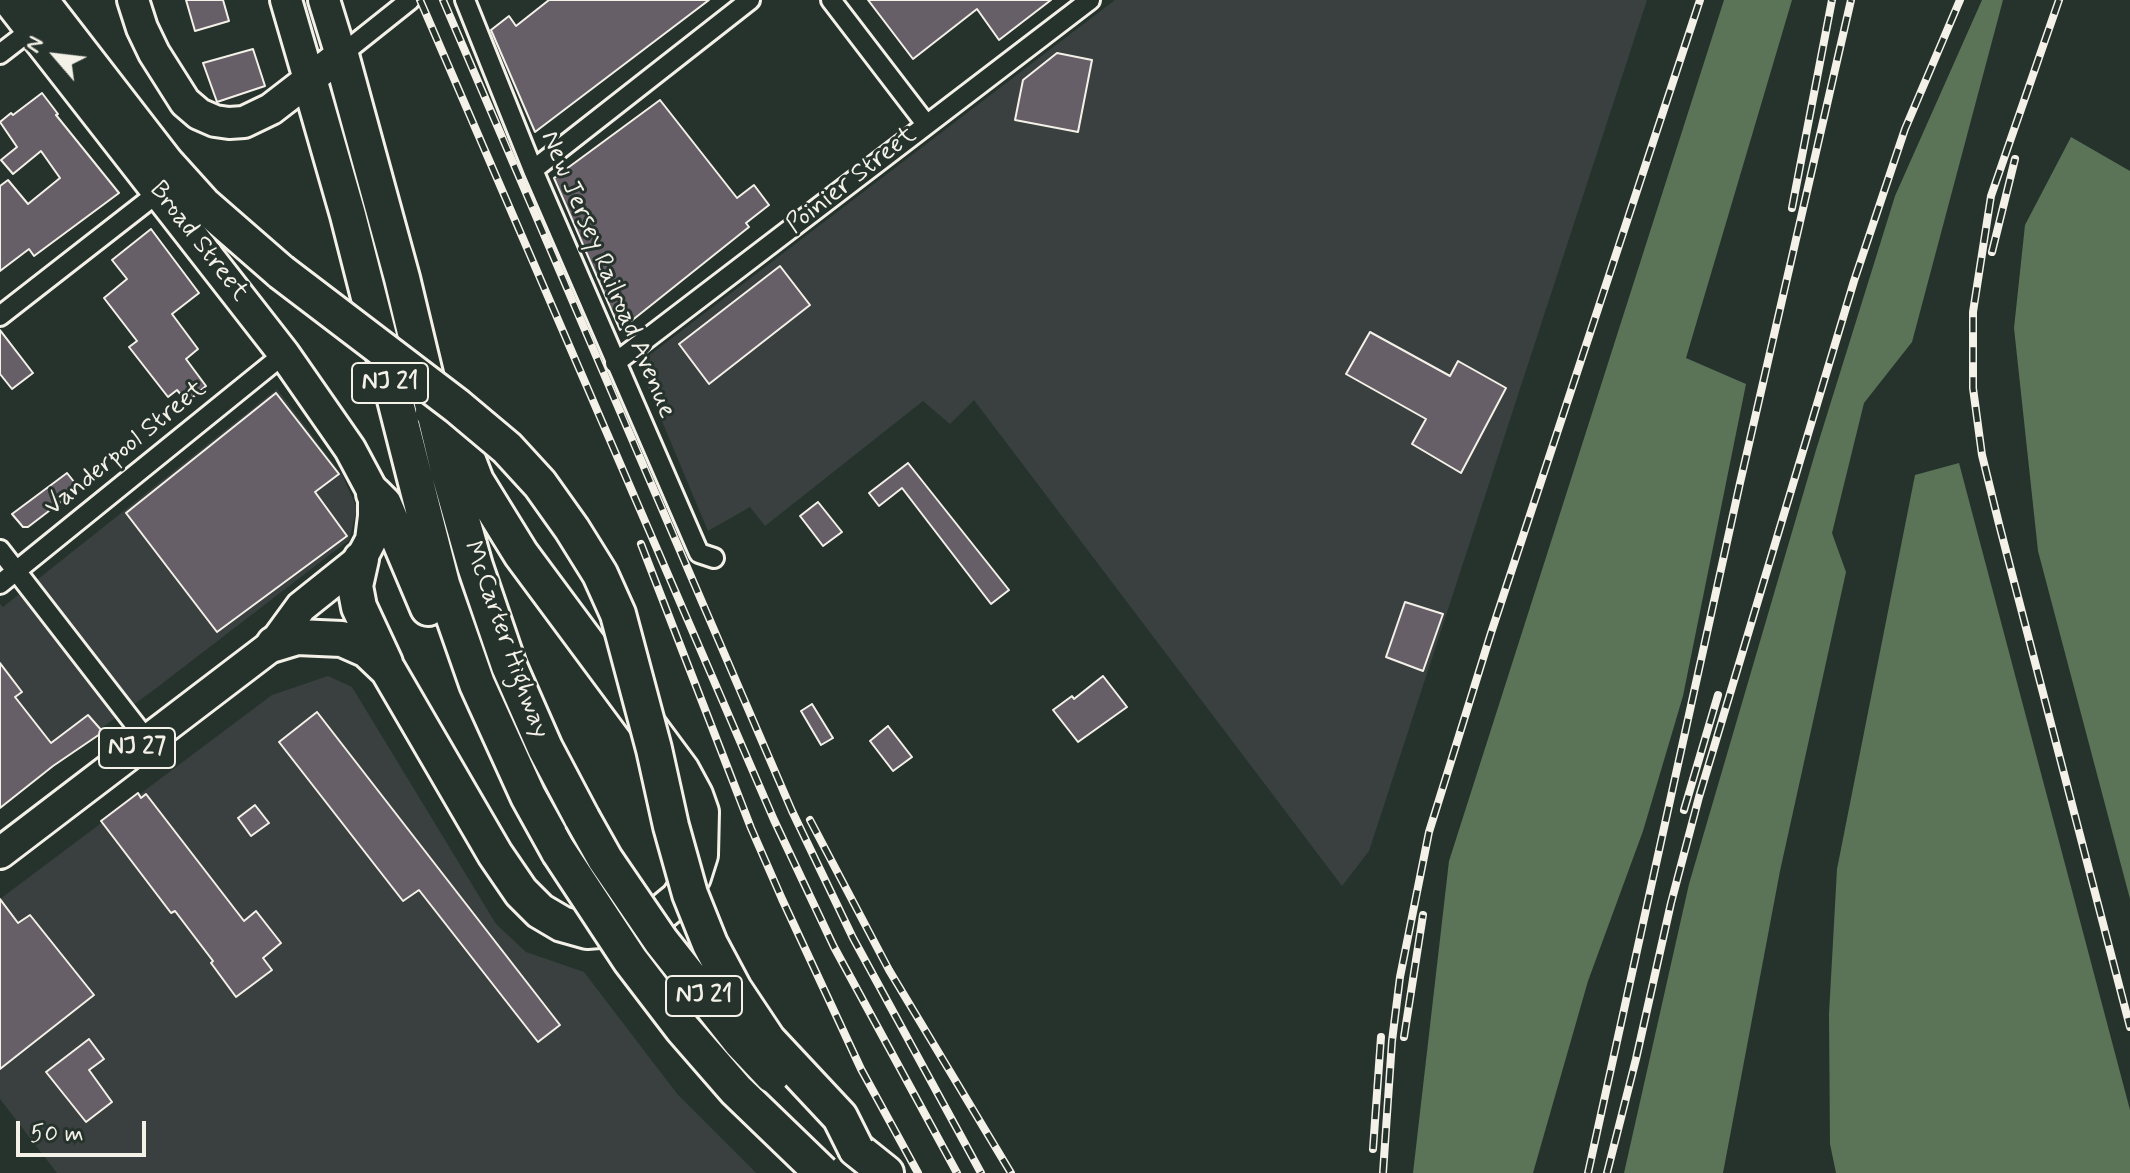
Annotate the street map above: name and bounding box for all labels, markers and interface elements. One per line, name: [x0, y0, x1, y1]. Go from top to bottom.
north arrow: [16, 16, 96, 96]
text: N: [19, 32, 51, 58]
street label: Poinier Street: [781, 121, 923, 241]
street label: New Jersey Railroad Avenue: [532, 127, 682, 423]
street label: Broad Street: [141, 176, 255, 308]
road number: NJ 21: [352, 363, 428, 403]
street label: Vanderpool Street: [39, 374, 213, 524]
street label: McCarter Highway: [455, 537, 555, 743]
road number: NJ 27: [99, 728, 175, 768]
road number: NJ 21: [666, 976, 742, 1016]
scale bar: [20, 1105, 150, 1155]
text: 50 m: [30, 1119, 84, 1150]

